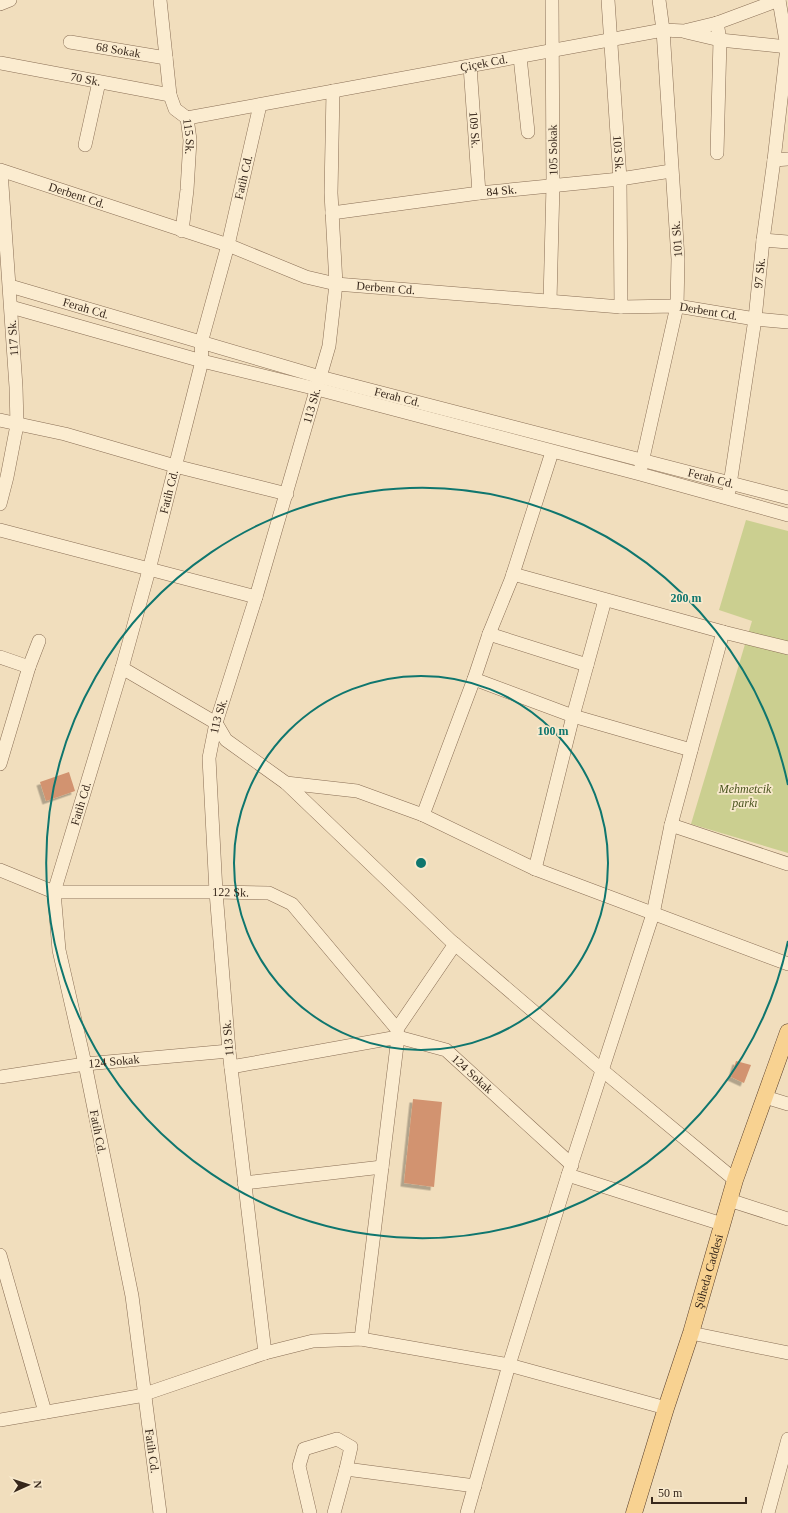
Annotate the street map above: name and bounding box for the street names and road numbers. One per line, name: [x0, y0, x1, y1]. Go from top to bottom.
street label: 68 Sokak: [95, 39, 142, 61]
street label: Çiçek Cd.: [459, 52, 509, 74]
street label: 70 Sk.: [69, 69, 102, 89]
street label: 109 Sk.: [466, 111, 483, 149]
street label: 115 Sk.: [180, 118, 197, 155]
street label: 105 Sokak: [546, 124, 560, 176]
street label: 103 Sk.: [610, 135, 627, 172]
street label: Fatih Cd.: [232, 154, 255, 201]
street label: Derbent Cd.: [47, 179, 107, 211]
street label: 84 Sk.: [486, 182, 517, 199]
street label: 101 Sk.: [669, 220, 685, 258]
street label: 97 Sk.: [751, 257, 768, 289]
street label: Derbent Cd.: [356, 279, 416, 297]
street label: Ferah Cd.: [61, 295, 110, 322]
street label: Derbent Cd.: [678, 300, 739, 323]
street label: 117 Sk.: [5, 319, 21, 357]
street label: Ferah Cd.: [373, 384, 422, 410]
street label: 113 Sk.: [300, 386, 323, 425]
street label: Ferah Cd.: [686, 465, 736, 491]
street label: Fatih Cd.: [157, 468, 181, 515]
street label: 113 Sk.: [207, 697, 230, 735]
street label: Fatih Cd.: [68, 780, 94, 827]
street label: 122 Sk.: [212, 885, 249, 900]
street label: 113 Sk.: [219, 1019, 237, 1057]
street label: 124 Sokak: [88, 1052, 140, 1071]
street label: 124 Sokak: [449, 1052, 496, 1096]
street label: Fatih Cd.: [87, 1109, 109, 1155]
street label: Şüheda Caddesi: [691, 1232, 726, 1310]
street label: Fatih Cd.: [142, 1428, 162, 1474]

